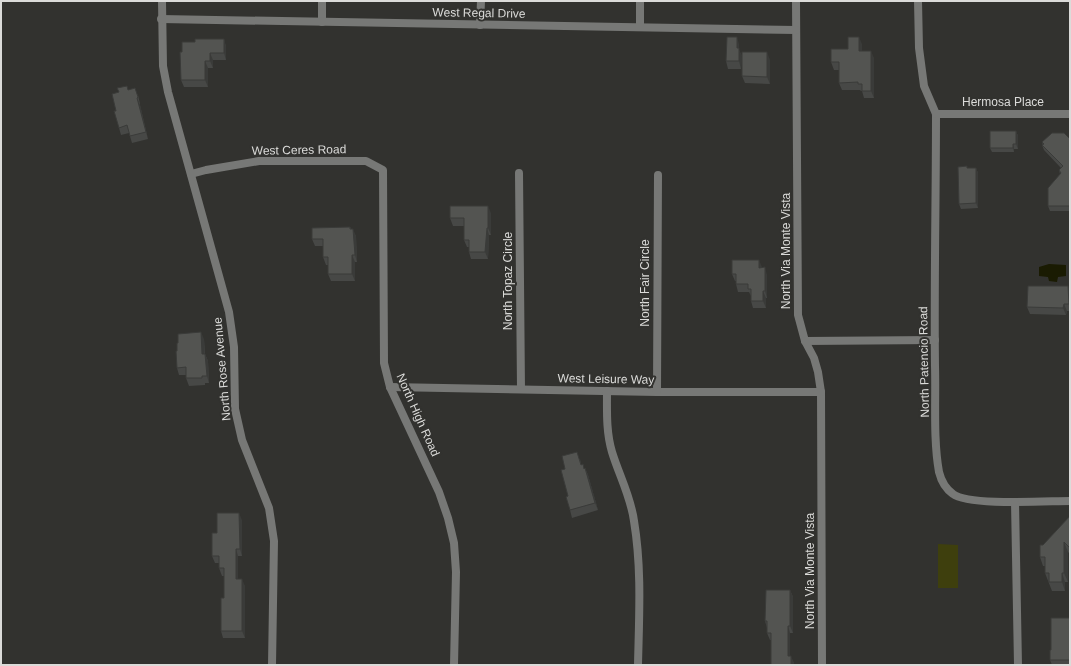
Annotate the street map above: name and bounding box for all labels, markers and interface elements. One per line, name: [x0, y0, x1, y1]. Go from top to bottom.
street label: West Regal Drive: [432, 5, 526, 21]
street label: Hermosa Place: [962, 95, 1044, 109]
street label: West Ceres Road: [252, 142, 346, 158]
street label: North Via Monte Vista: [779, 193, 793, 309]
street label: North Topaz Circle: [501, 231, 515, 330]
street label: North Fair Circle: [638, 239, 652, 327]
street label: North Patencio Road: [916, 306, 932, 418]
street label: North Rose Avenue: [210, 316, 233, 421]
street label: North High Road: [393, 371, 443, 459]
street label: West Leisure Way: [558, 371, 654, 387]
street label: North Via Monte Vista: [803, 513, 817, 629]

